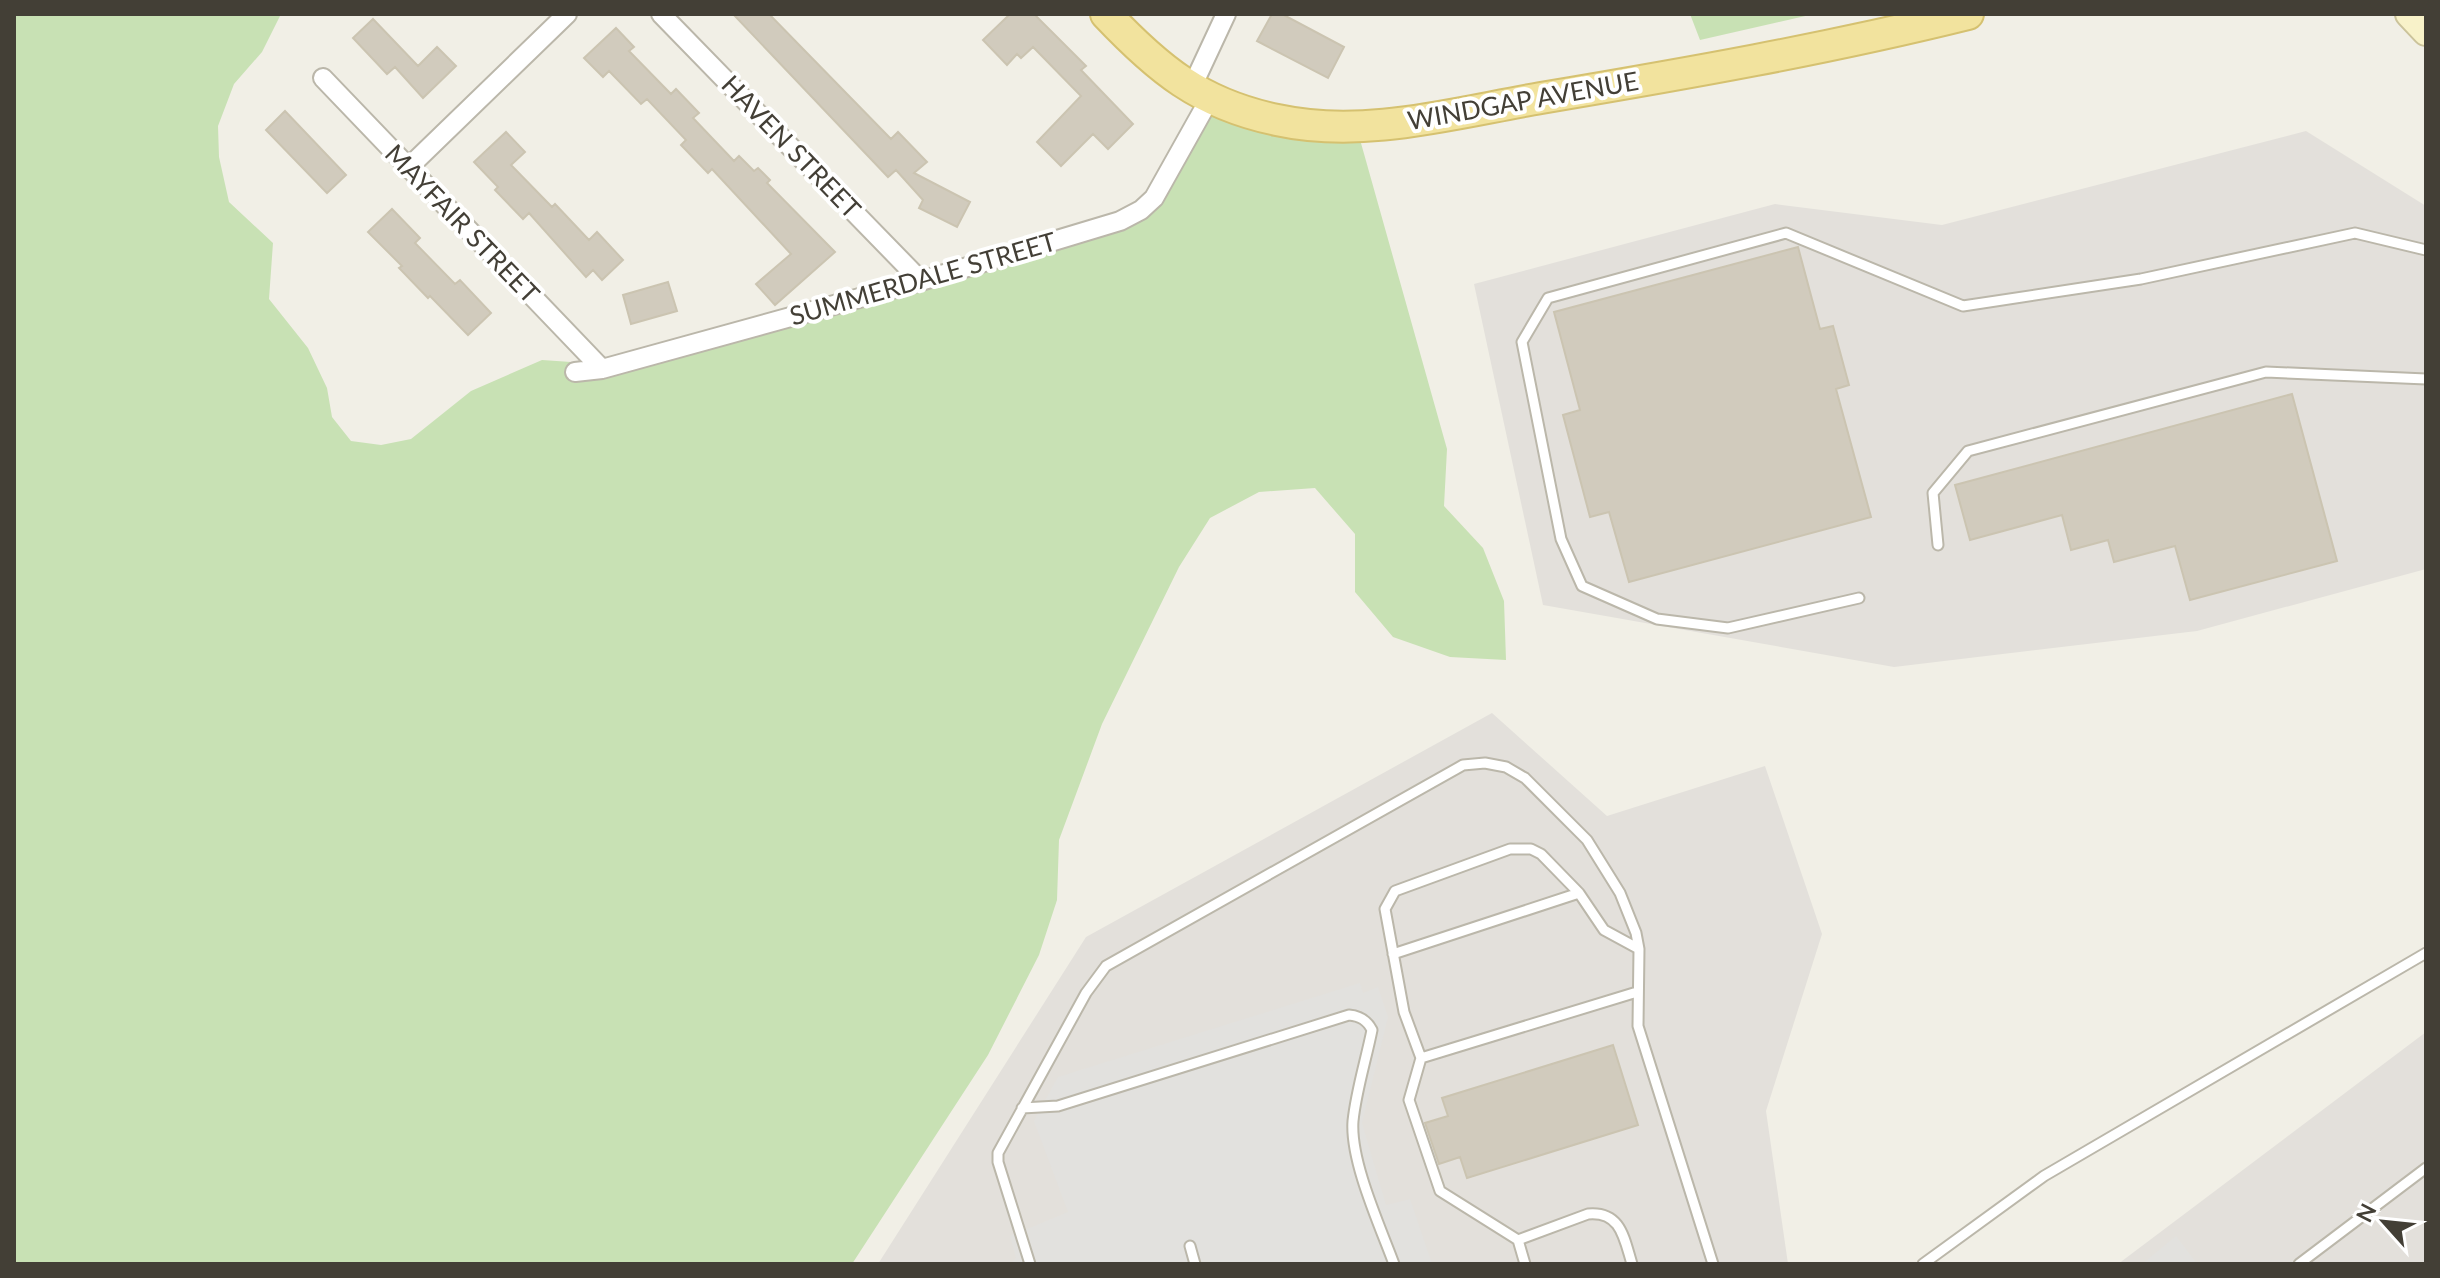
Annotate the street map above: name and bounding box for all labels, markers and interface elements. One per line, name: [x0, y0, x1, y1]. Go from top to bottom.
street label: WINDGAP AVENUE: [1405, 64, 1641, 136]
street label: HAVEN STREET: [715, 68, 868, 224]
street label: MAYFAIR STREET: [379, 137, 547, 309]
street label: SUMMERDALE STREET: [786, 225, 1060, 331]
north arrow: [2344, 1182, 2424, 1262]
text: N: [2350, 1199, 2382, 1226]

